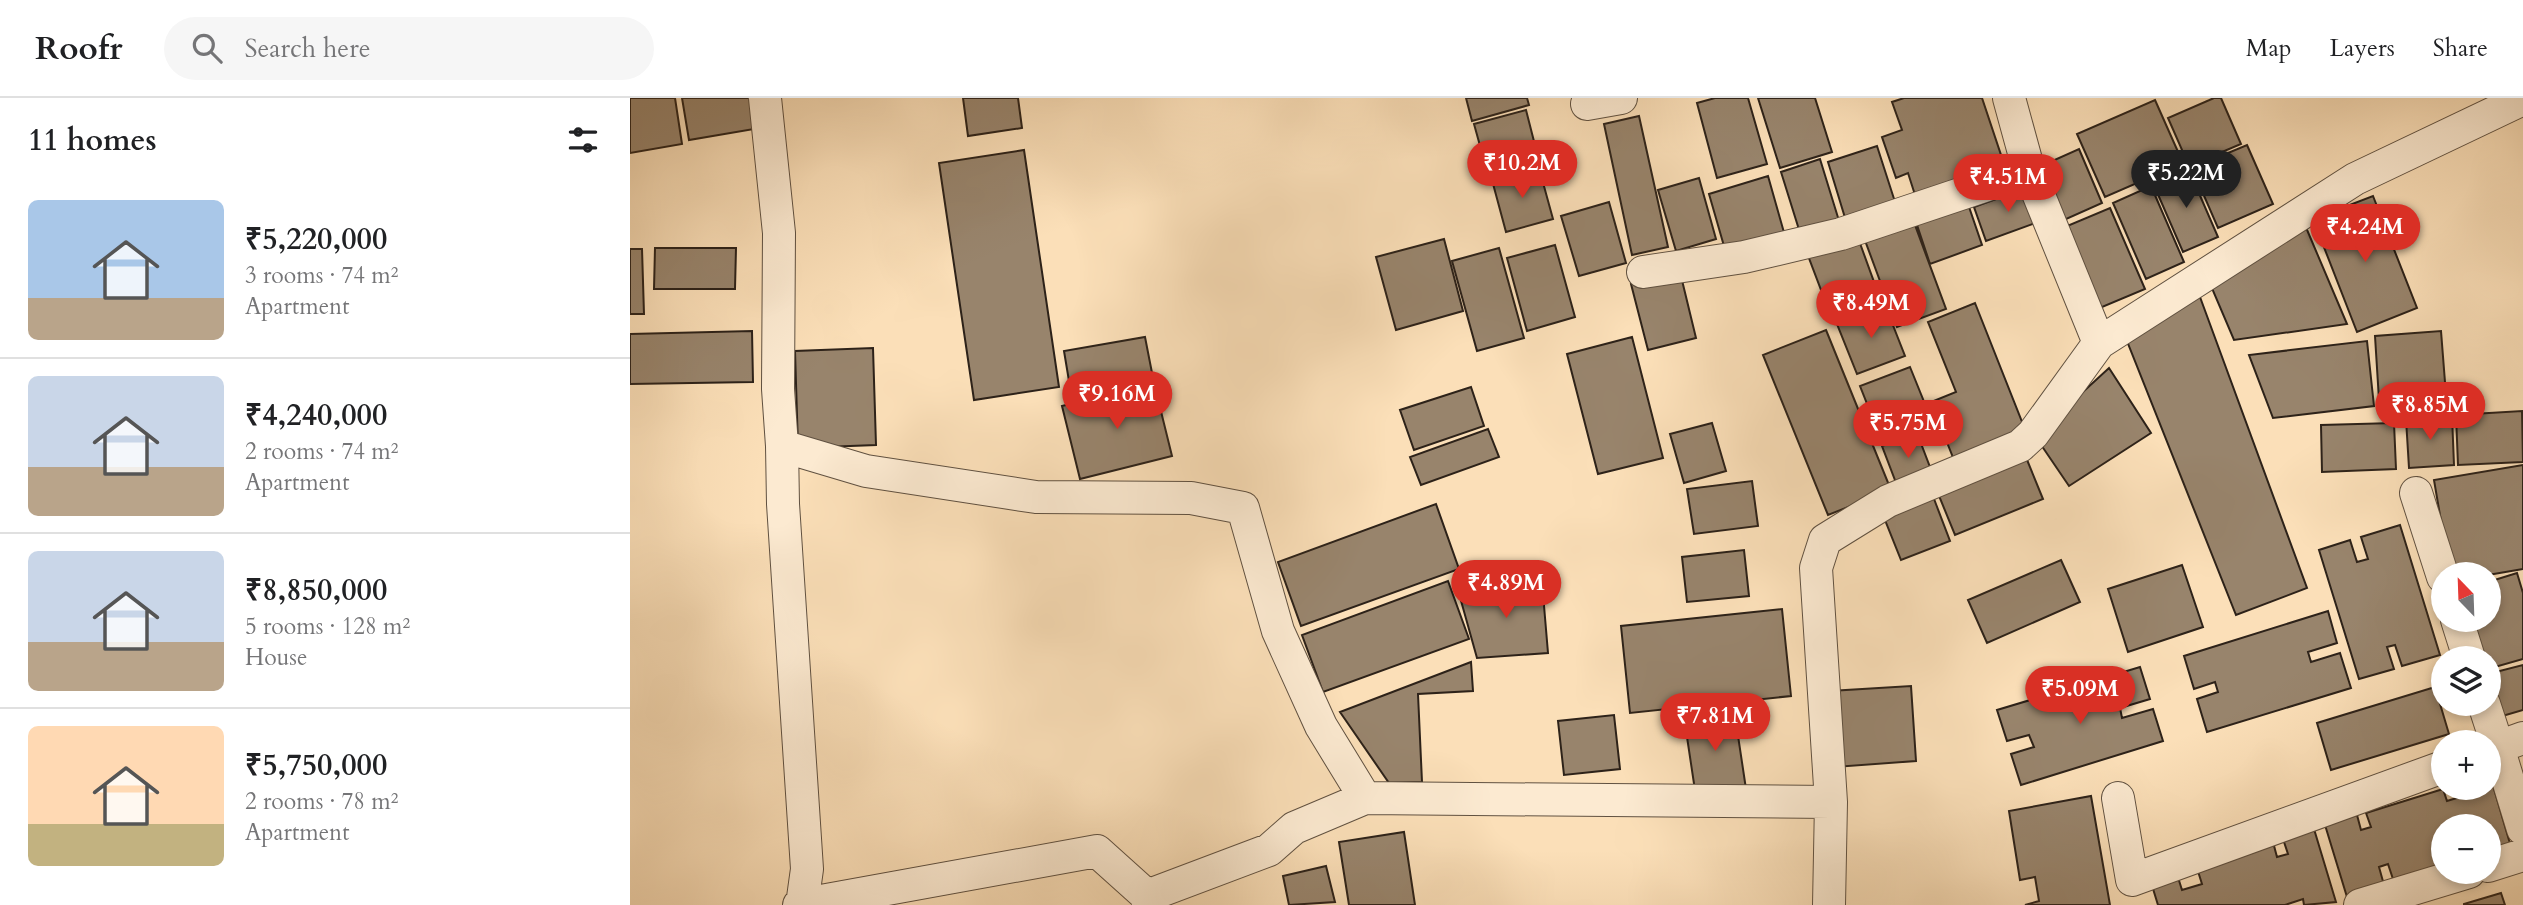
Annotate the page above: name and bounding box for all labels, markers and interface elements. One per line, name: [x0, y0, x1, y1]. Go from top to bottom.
search box: [164, 17, 654, 80]
text: Roofr: [35, 26, 122, 71]
icon: search: [188, 29, 226, 67]
text: Search here: [244, 31, 370, 66]
text: Map: [2246, 32, 2292, 65]
text: Layers: [2330, 32, 2395, 65]
text: Share: [2433, 32, 2488, 65]
text: 11 homes: [28, 120, 157, 161]
icon: filters: [564, 121, 602, 159]
pin: ₹10.2M: [1465, 140, 1579, 200]
text: ₹10.2M: [1483, 147, 1561, 178]
pin: ₹5.22M: [2129, 150, 2243, 210]
pin: ₹4.51M: [1951, 155, 2065, 214]
text: ₹5.22M: [2147, 157, 2225, 188]
text: ₹4.51M: [1969, 161, 2047, 192]
pin: ₹4.24M: [2308, 204, 2422, 264]
text: ₹4.24M: [2326, 211, 2404, 242]
text: ₹5,220,000: [245, 219, 387, 260]
icon: home: [84, 228, 168, 312]
text: 3 rooms · 74 m²: [245, 260, 398, 291]
pin: ₹8.49M: [1814, 280, 1928, 340]
text: ₹8.49M: [1832, 287, 1910, 318]
text: Apartment: [245, 291, 349, 322]
pin: ₹9.16M: [1060, 372, 1174, 431]
text: ₹9.16M: [1078, 378, 1156, 409]
pin: ₹8.85M: [2373, 382, 2487, 442]
text: ₹8.85M: [2391, 389, 2469, 420]
text: ₹4,240,000: [245, 395, 387, 436]
pin: ₹5.75M: [1851, 400, 1965, 460]
icon: home: [84, 404, 168, 488]
text: ₹5.75M: [1869, 407, 1947, 438]
text: 2 rooms · 74 m²: [245, 436, 398, 467]
text: Apartment: [245, 467, 349, 498]
pin: ₹4.89M: [1449, 560, 1563, 620]
north arrow: [2431, 562, 2501, 632]
map controls: [2431, 562, 2501, 884]
text: ₹4.89M: [1467, 567, 1545, 598]
text: ₹8,850,000: [245, 570, 387, 611]
icon: home: [84, 579, 168, 663]
text: 5 rooms · 128 m²: [245, 611, 410, 642]
text: House: [245, 642, 307, 673]
button: layers: [2431, 646, 2501, 716]
pin: ₹5.09M: [2023, 666, 2137, 726]
text: ₹5.09M: [2041, 673, 2119, 704]
pin: ₹7.81M: [1658, 694, 1772, 753]
text: ₹7.81M: [1676, 700, 1754, 731]
button: +: [2431, 730, 2501, 800]
text: ₹5,750,000: [245, 745, 387, 786]
icon: home: [84, 754, 168, 838]
text: 2 rooms · 78 m²: [245, 786, 398, 817]
button: −: [2431, 814, 2501, 884]
text: Apartment: [245, 817, 349, 848]

